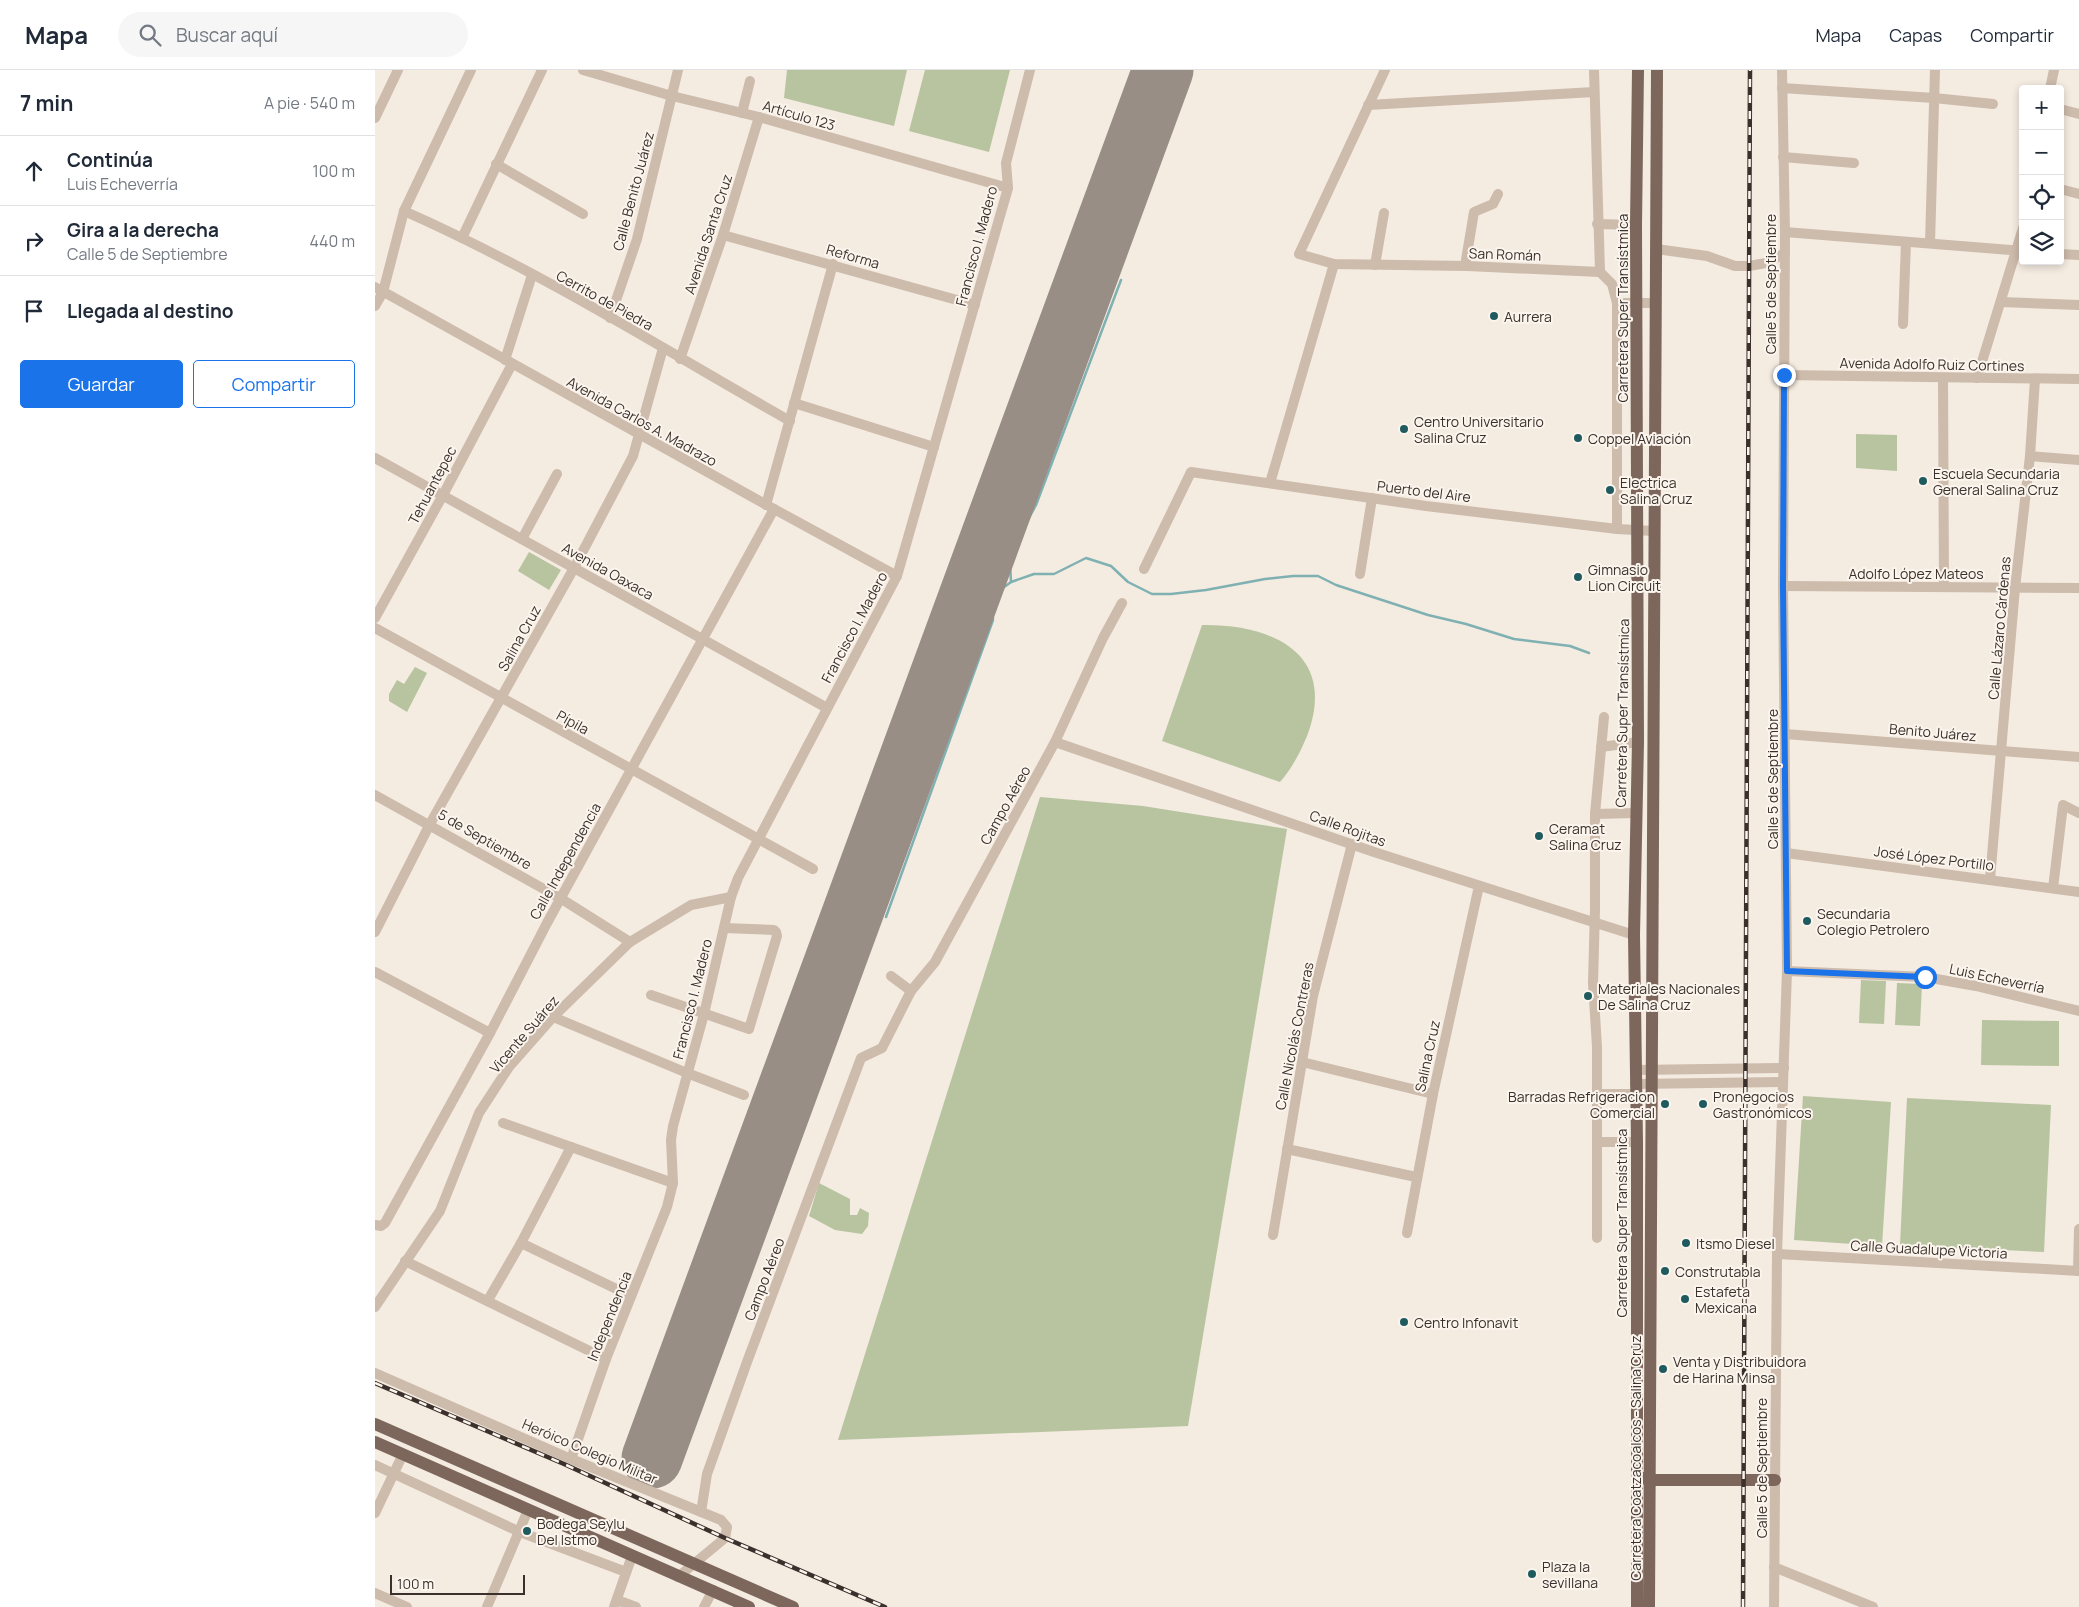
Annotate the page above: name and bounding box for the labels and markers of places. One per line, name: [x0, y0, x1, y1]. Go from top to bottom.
place label: Aurrera: [1504, 307, 1552, 326]
marker: Aurrera: [1488, 310, 1500, 322]
place label: Centro Universitario Salina Cruz: [1414, 412, 1544, 447]
marker: Centro Universitario Salina Cruz: [1398, 423, 1410, 435]
place label: Coppel Aviación: [1588, 429, 1691, 448]
marker: Coppel Aviación: [1572, 432, 1584, 444]
place label: Escuela Secundaria General Salina Cruz: [1933, 464, 2060, 499]
place label: Electrica Salina Cruz: [1620, 473, 1693, 508]
marker: Escuela Secundaria General Salina Cruz: [1917, 475, 1929, 487]
marker: Electrica Salina Cruz: [1604, 484, 1616, 496]
place label: Gimnasio Lion Circuit: [1588, 560, 1661, 595]
marker: Gimnasio Lion Circuit: [1572, 571, 1584, 583]
place label: Ceramat Salina Cruz: [1549, 819, 1622, 854]
marker: Ceramat Salina Cruz: [1533, 830, 1545, 842]
place label: Secundaria Colegio Petrolero: [1817, 904, 1929, 939]
marker: Secundaria Colegio Petrolero: [1801, 915, 1813, 927]
place label: Materiales Nacionales De Salina Cruz: [1598, 979, 1740, 1014]
marker: Materiales Nacionales De Salina Cruz: [1582, 990, 1594, 1002]
place label: Barradas Refrigeracion Comercial: [1508, 1087, 1655, 1122]
place label: Pronegocios Gastronómicos: [1713, 1087, 1812, 1122]
marker: Barradas Refrigeracion Comercial: [1659, 1098, 1671, 1110]
marker: Pronegocios Gastronómicos: [1697, 1098, 1709, 1110]
place label: Itsmo Diesel: [1696, 1234, 1775, 1253]
marker: Itsmo Diesel: [1680, 1237, 1692, 1249]
place label: Construtabla: [1675, 1262, 1761, 1281]
marker: Construtabla: [1659, 1265, 1671, 1277]
place label: Estafeta Mexicana: [1695, 1282, 1757, 1317]
marker: Estafeta Mexicana: [1679, 1293, 1691, 1305]
place label: Centro Infonavit: [1414, 1313, 1519, 1332]
marker: Centro Infonavit: [1398, 1316, 1410, 1328]
place label: Venta y Distribuidora de Harina Minsa: [1673, 1352, 1806, 1387]
marker: Venta y Distribuidora de Harina Minsa: [1657, 1363, 1669, 1375]
place label: Bodega Seylu Del Istmo: [537, 1514, 625, 1549]
marker: Bodega Seylu Del Istmo: [521, 1525, 533, 1537]
place label: Plaza la sevillana: [1542, 1557, 1598, 1592]
marker: Plaza la sevillana: [1526, 1568, 1538, 1580]

